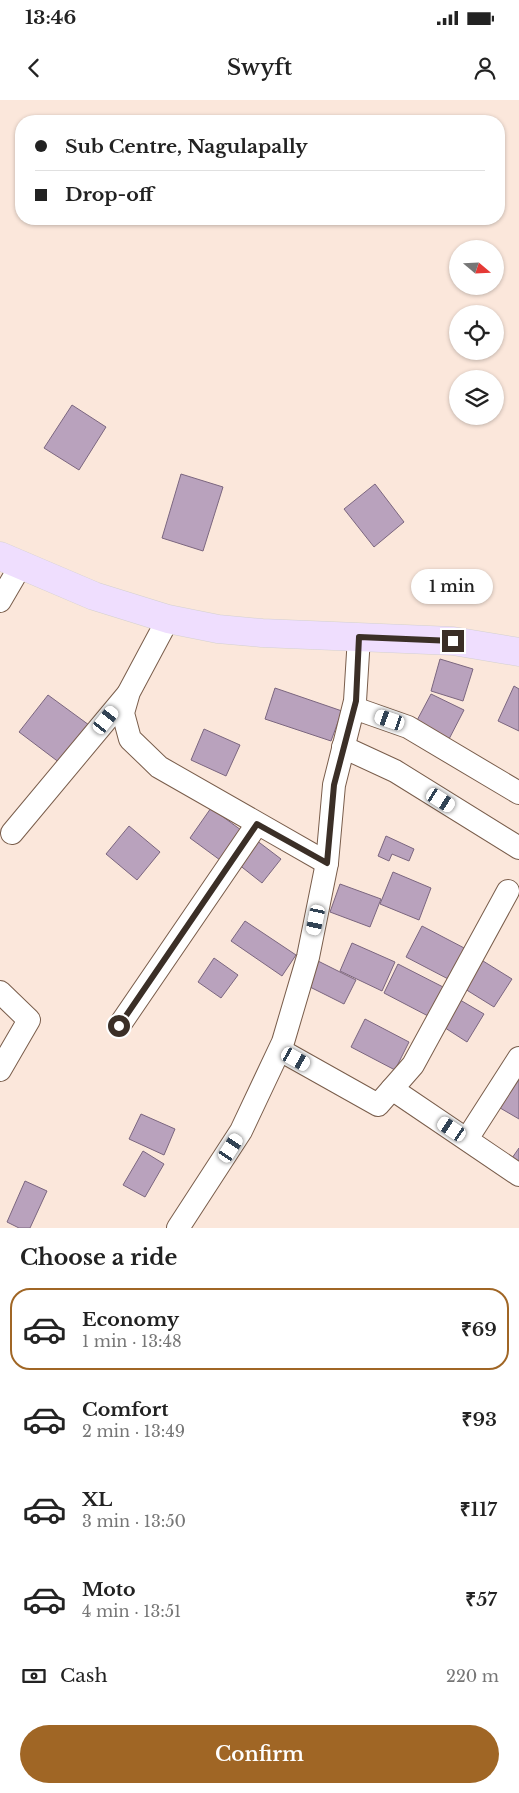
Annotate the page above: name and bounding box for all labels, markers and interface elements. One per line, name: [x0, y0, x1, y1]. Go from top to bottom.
text: 13:46: [25, 6, 76, 29]
icon: back: [20, 54, 48, 82]
text: Swyft: [227, 54, 292, 81]
icon: person: [471, 54, 499, 82]
text: Sub Centre, Nagulapally: [65, 135, 308, 158]
text: Drop-off: [65, 183, 154, 206]
north arrow: [449, 240, 504, 295]
map controls: [449, 240, 504, 425]
button: locate: [449, 305, 504, 360]
button: layers: [449, 370, 504, 425]
callout: 1 min: [412, 568, 494, 604]
text: 1 min: [429, 576, 475, 596]
route end: [442, 630, 464, 652]
car: [90, 704, 121, 736]
car: [373, 708, 406, 732]
car: [424, 786, 457, 814]
car: [305, 904, 326, 936]
route start: [108, 1015, 130, 1037]
car: [279, 1045, 312, 1073]
car: [435, 1114, 468, 1144]
car: [216, 1131, 245, 1165]
text: Choose a ride: [20, 1244, 177, 1271]
icon: car: [22, 1307, 67, 1352]
text: Economy: [82, 1308, 179, 1331]
text: ₹69: [461, 1318, 497, 1341]
text: 1 min · 13:48: [82, 1331, 182, 1351]
icon: car: [22, 1397, 67, 1442]
text: Comfort: [82, 1398, 169, 1421]
text: ₹93: [462, 1408, 497, 1431]
text: 2 min · 13:49: [82, 1421, 185, 1441]
icon: car: [22, 1487, 67, 1532]
text: XL: [82, 1488, 112, 1511]
text: ₹117: [460, 1498, 497, 1521]
text: 3 min · 13:50: [82, 1511, 186, 1531]
icon: car: [22, 1577, 67, 1622]
text: Moto: [82, 1578, 136, 1601]
text: ₹57: [465, 1588, 497, 1611]
text: 4 min · 13:51: [82, 1601, 181, 1621]
icon: cash: [20, 1662, 48, 1690]
text: Cash: [60, 1664, 107, 1687]
text: 220 m: [446, 1666, 499, 1686]
button: Confirm: [20, 1725, 499, 1783]

